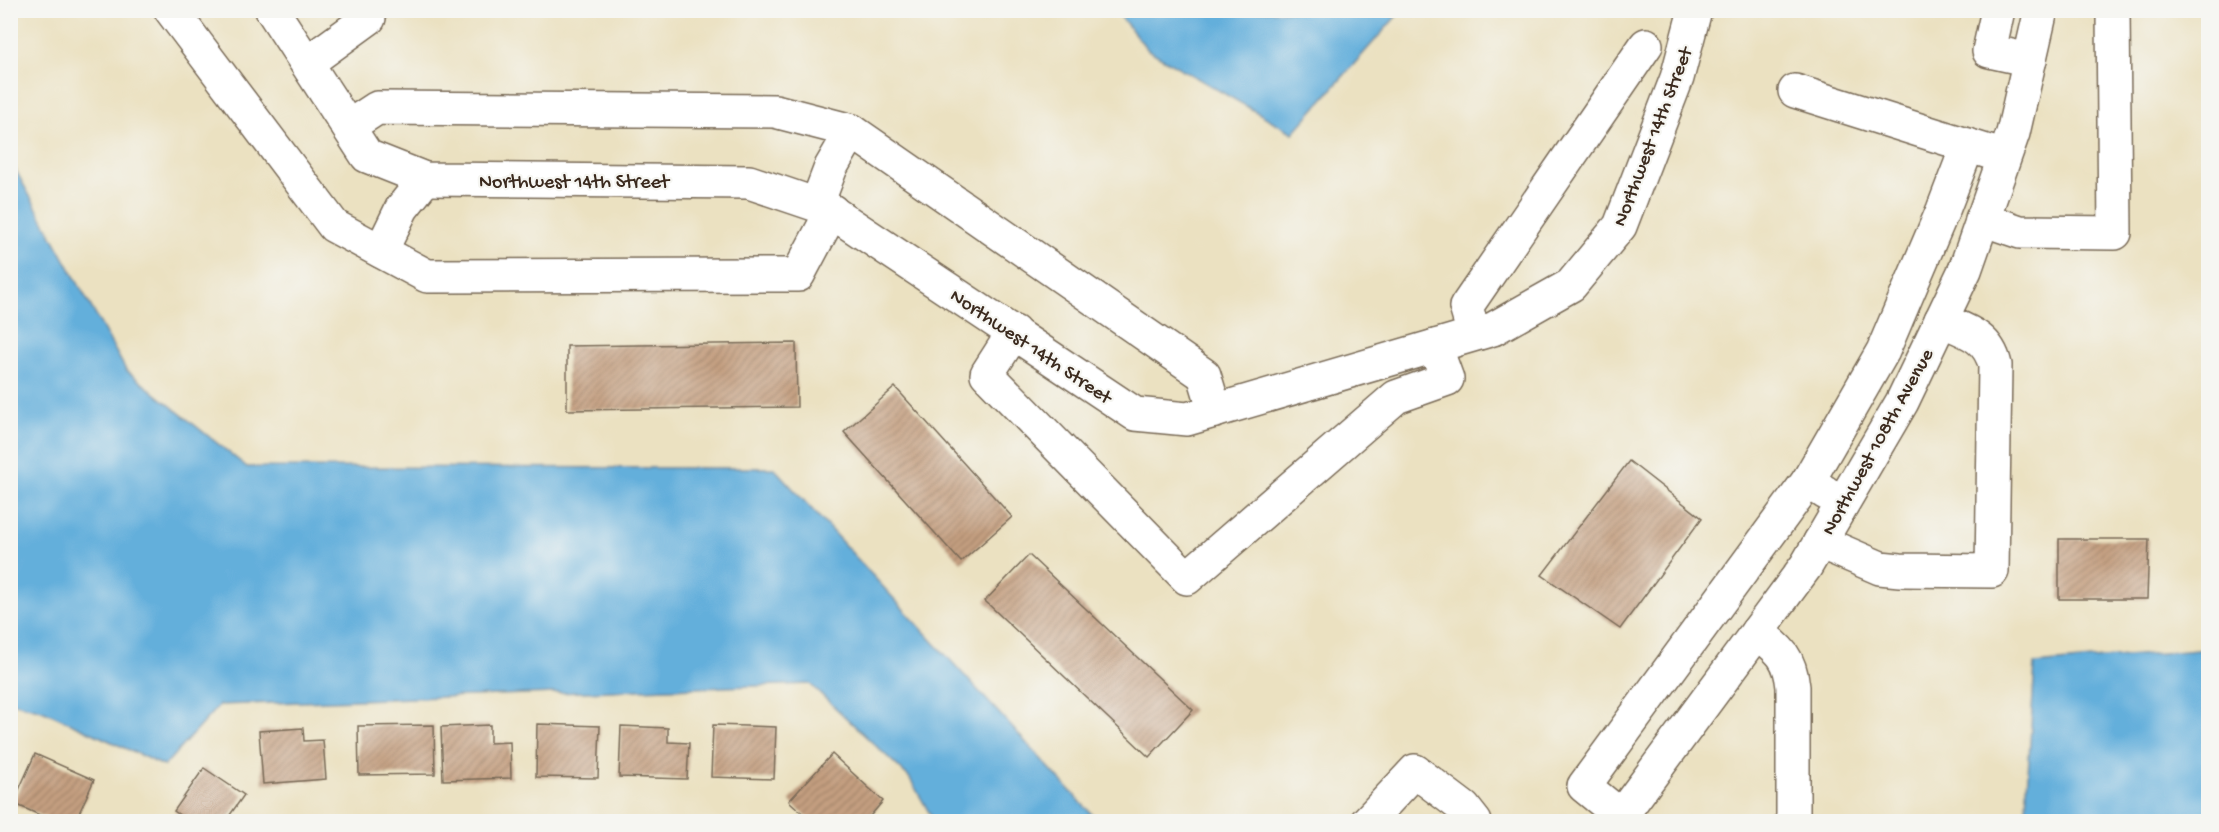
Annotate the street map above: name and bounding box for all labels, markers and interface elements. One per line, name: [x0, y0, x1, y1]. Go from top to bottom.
street label: Northwest 14th Street: [1609, 43, 1700, 230]
street label: Northwest 14th Street: [479, 172, 671, 195]
street label: Northwest 14th Street: [945, 285, 1117, 412]
street label: Northwest 108th Avenue: [1818, 345, 1940, 540]

